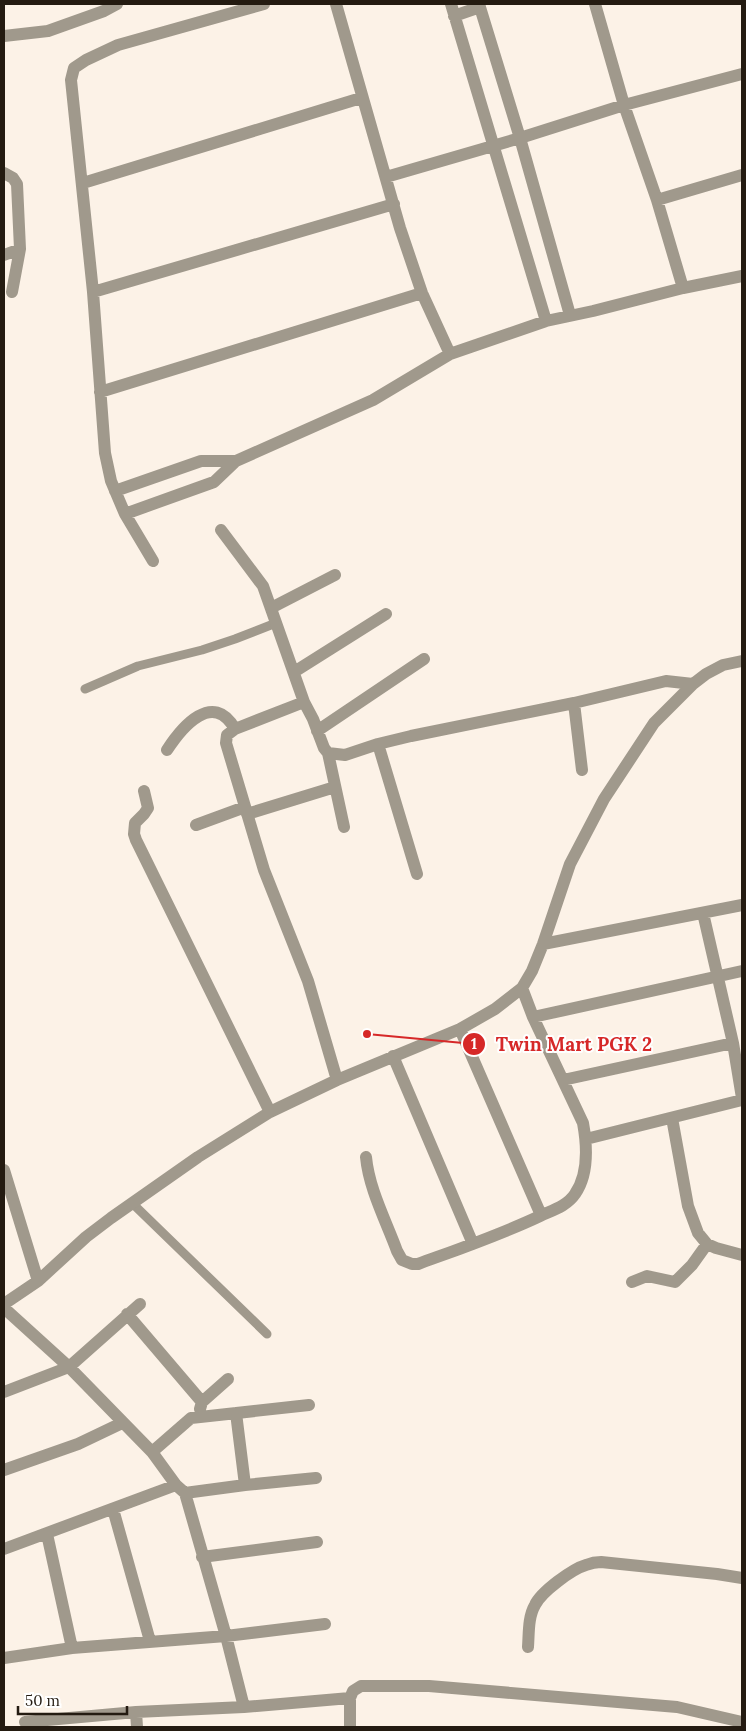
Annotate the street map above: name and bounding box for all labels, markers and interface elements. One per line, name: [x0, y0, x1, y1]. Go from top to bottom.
callout: Twin Mart PGK 2: [461, 1027, 663, 1061]
text: Twin Mart PGK 2: [496, 1032, 652, 1056]
text: 1: [471, 1034, 477, 1053]
scale bar: [18, 1684, 126, 1716]
text: 50 m: [25, 1691, 60, 1710]

